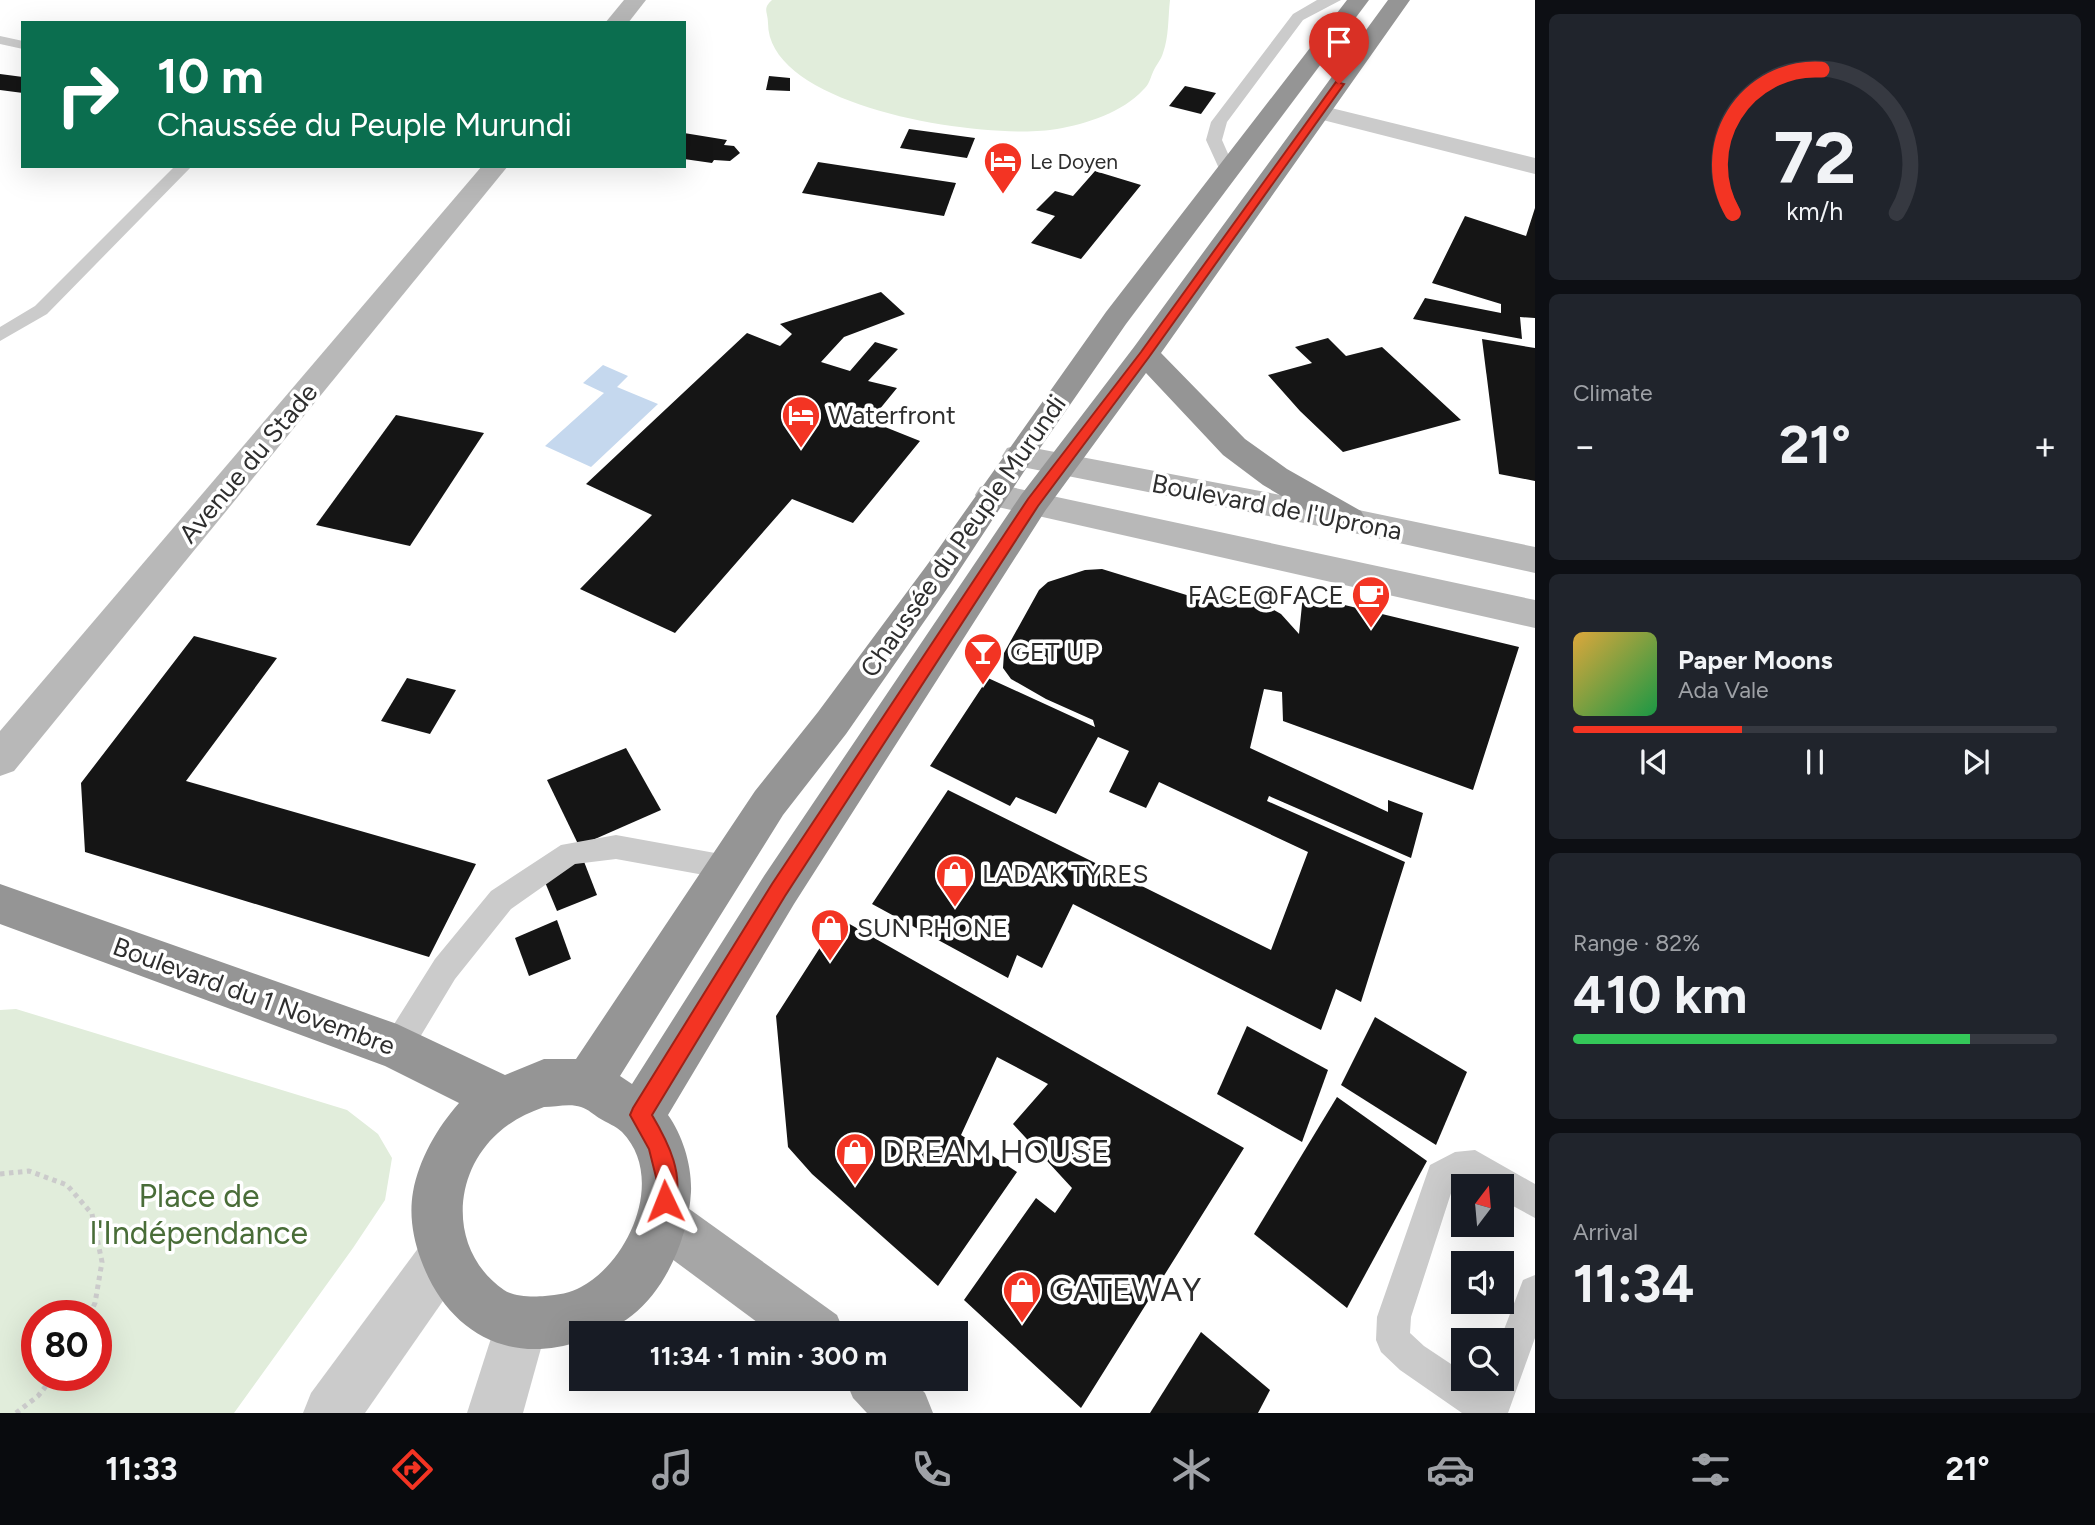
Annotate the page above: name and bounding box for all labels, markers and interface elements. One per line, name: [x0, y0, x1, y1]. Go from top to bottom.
pin: [1309, 12.0, 1369, 84]
icon: arrive: [1320, 23, 1358, 61]
text: 10 m: [157, 46, 264, 105]
icon: right: [42, 49, 133, 140]
text: Chaussée du Peuple Murundi: [157, 106, 572, 144]
text: 72: [1774, 114, 1856, 201]
hotel icon: Le Doyen: [982, 140, 1024, 195]
place label: Le Doyen: [1030, 149, 1118, 174]
text: km/h: [1786, 196, 1844, 226]
street label: Avenue du Stade: [172, 377, 324, 549]
text: Climate: [1573, 379, 1652, 407]
street label: Chaussée du Peuple Murundi: [853, 389, 1073, 683]
hotel icon: Waterfront: [780, 394, 822, 449]
place label: Waterfront: [828, 399, 956, 431]
text: 21°: [1779, 414, 1851, 476]
text: −: [1573, 423, 1597, 469]
text: +: [2033, 423, 2057, 469]
street label: Boulevard de l'Uprona: [1149, 467, 1405, 547]
cafe icon: FACE@FACE: [1350, 574, 1392, 629]
place label: FACE@FACE: [1188, 579, 1344, 611]
bar icon: GET UP: [962, 631, 1004, 686]
place label: GET UP: [1010, 636, 1099, 668]
text: Paper Moons: [1678, 644, 1833, 676]
text: Ada Vale: [1678, 676, 1769, 704]
icon: previous: [1635, 743, 1673, 781]
icon: pause: [1796, 743, 1834, 781]
icon: next: [1957, 743, 1995, 781]
shop icon: LADAK TYRES: [934, 853, 976, 908]
place label: LADAK TYRES: [982, 858, 1149, 890]
shop icon: SUN PHONE: [809, 907, 851, 962]
place label: SUN PHONE: [857, 912, 1008, 944]
text: Range · 82%: [1573, 929, 1700, 957]
street label: Boulevard du 1 Novembre: [109, 930, 399, 1062]
text: 410 km: [1573, 964, 1747, 1026]
shop icon: DREAM HOUSE: [834, 1131, 876, 1186]
place label: DREAM HOUSE: [882, 1133, 1110, 1171]
position arrow: [628, 1164, 702, 1238]
north arrow: [1451, 1174, 1514, 1237]
map controls: [1451, 1174, 1514, 1391]
park label: Place de l'Indépendance: [90, 1177, 308, 1252]
text: Arrival: [1573, 1218, 1638, 1246]
button: sound: [1451, 1251, 1514, 1314]
text: 11:34: [1573, 1253, 1694, 1315]
shop icon: GATEWAY: [1001, 1269, 1043, 1324]
place label: GATEWAY: [1049, 1271, 1202, 1309]
speed limit sign: 80: [21, 1300, 112, 1391]
button: search: [1451, 1328, 1514, 1391]
text: 11:34 · 1 min · 300 m: [650, 1340, 887, 1372]
icon: directions: [388, 1445, 437, 1494]
icon: music: [648, 1445, 697, 1494]
icon: phone: [907, 1445, 956, 1494]
icon: climate: [1167, 1445, 1216, 1494]
icon: car: [1426, 1445, 1475, 1494]
icon: filters: [1686, 1445, 1735, 1494]
text: 11:33: [105, 1450, 178, 1488]
text: 21°: [1946, 1450, 1990, 1488]

